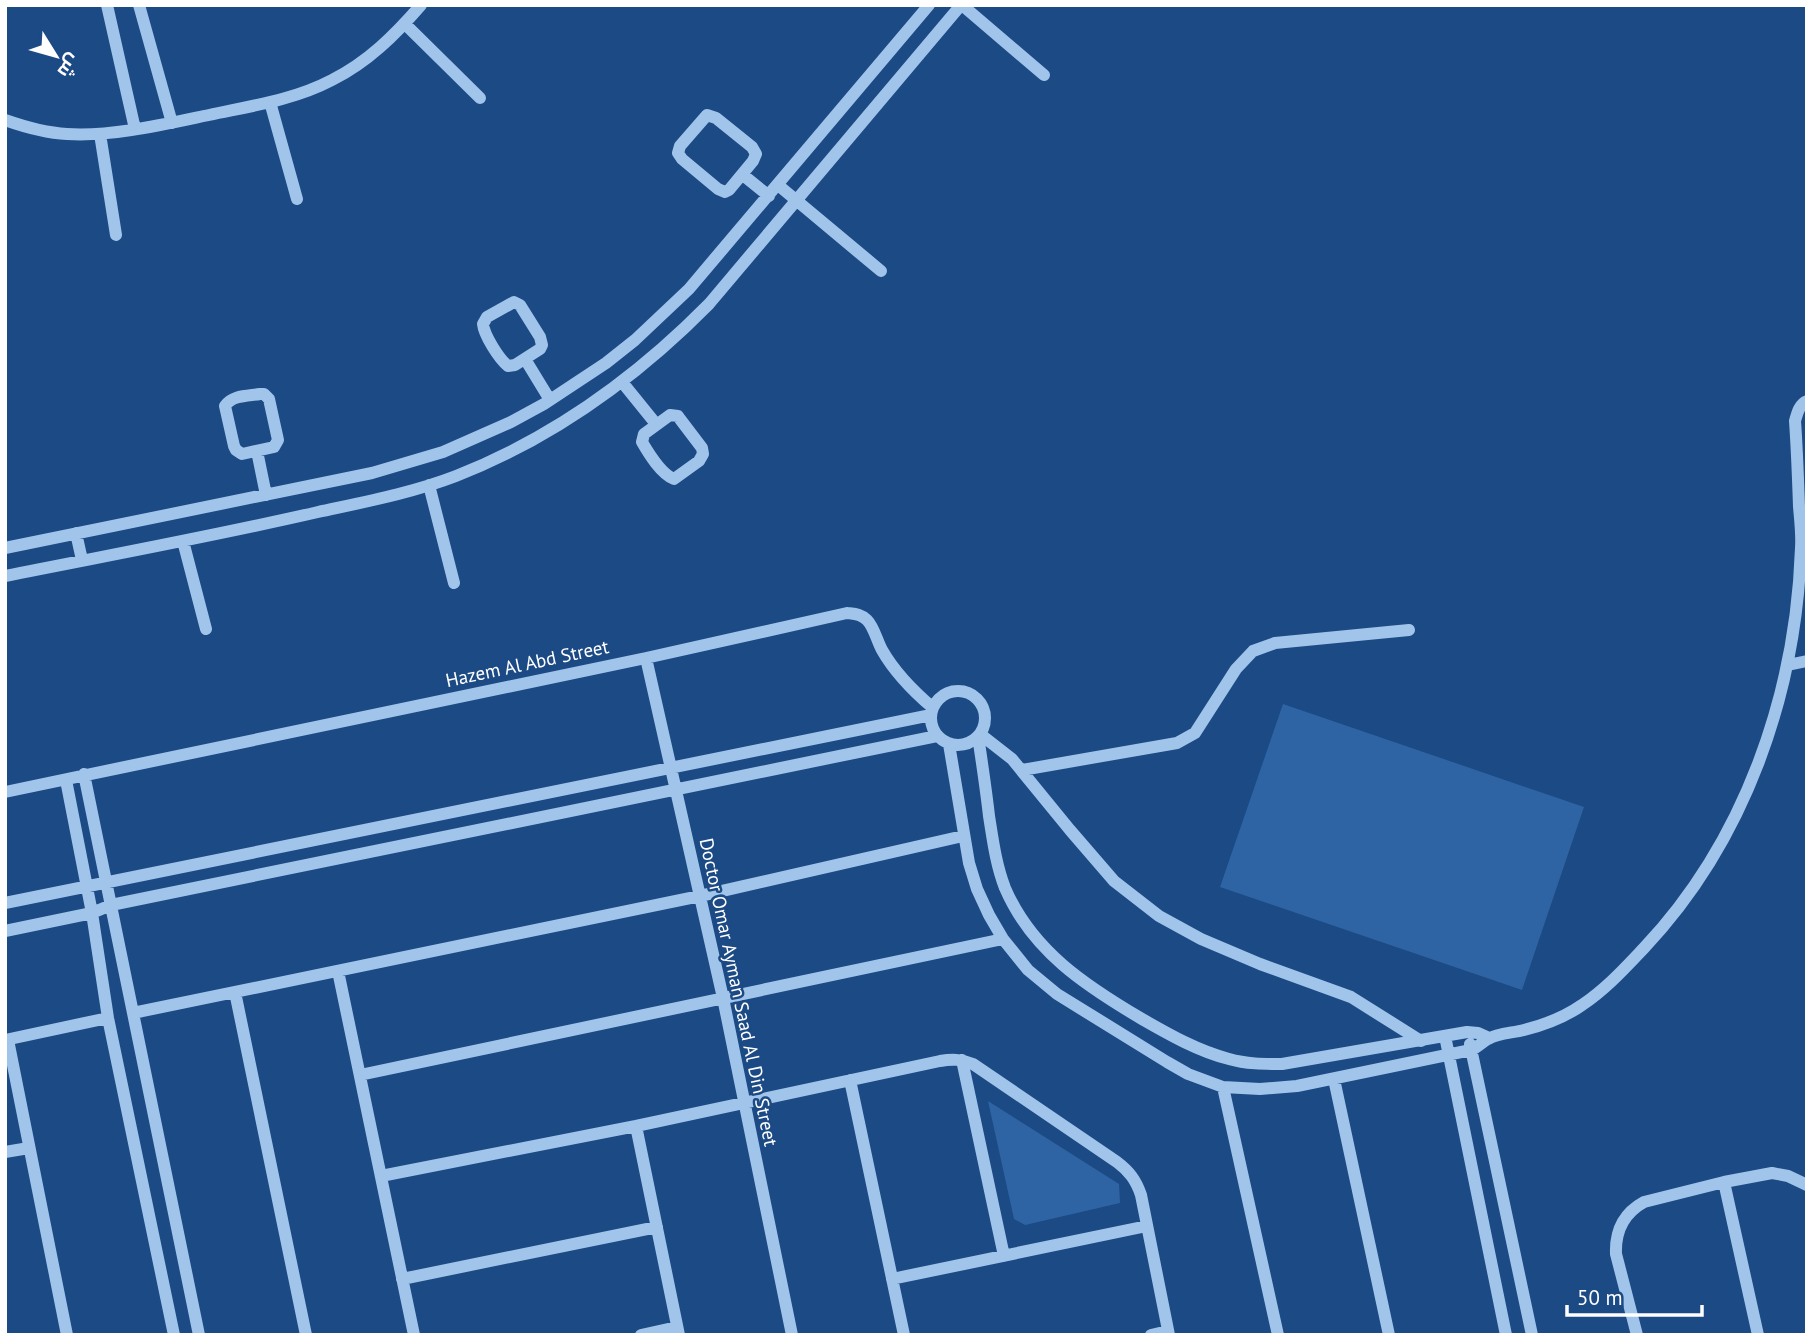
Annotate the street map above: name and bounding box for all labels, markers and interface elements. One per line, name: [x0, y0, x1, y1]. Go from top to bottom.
north arrow: [21, 21, 91, 91]
text: ش: [53, 49, 86, 83]
street label: Hazem Al Abd Street: [443, 634, 611, 692]
street label: Doctor Omar Ayman Saad Al Din Street: [695, 836, 784, 1149]
scale bar: [1567, 1274, 1702, 1318]
text: 50 m: [1577, 1284, 1623, 1311]

